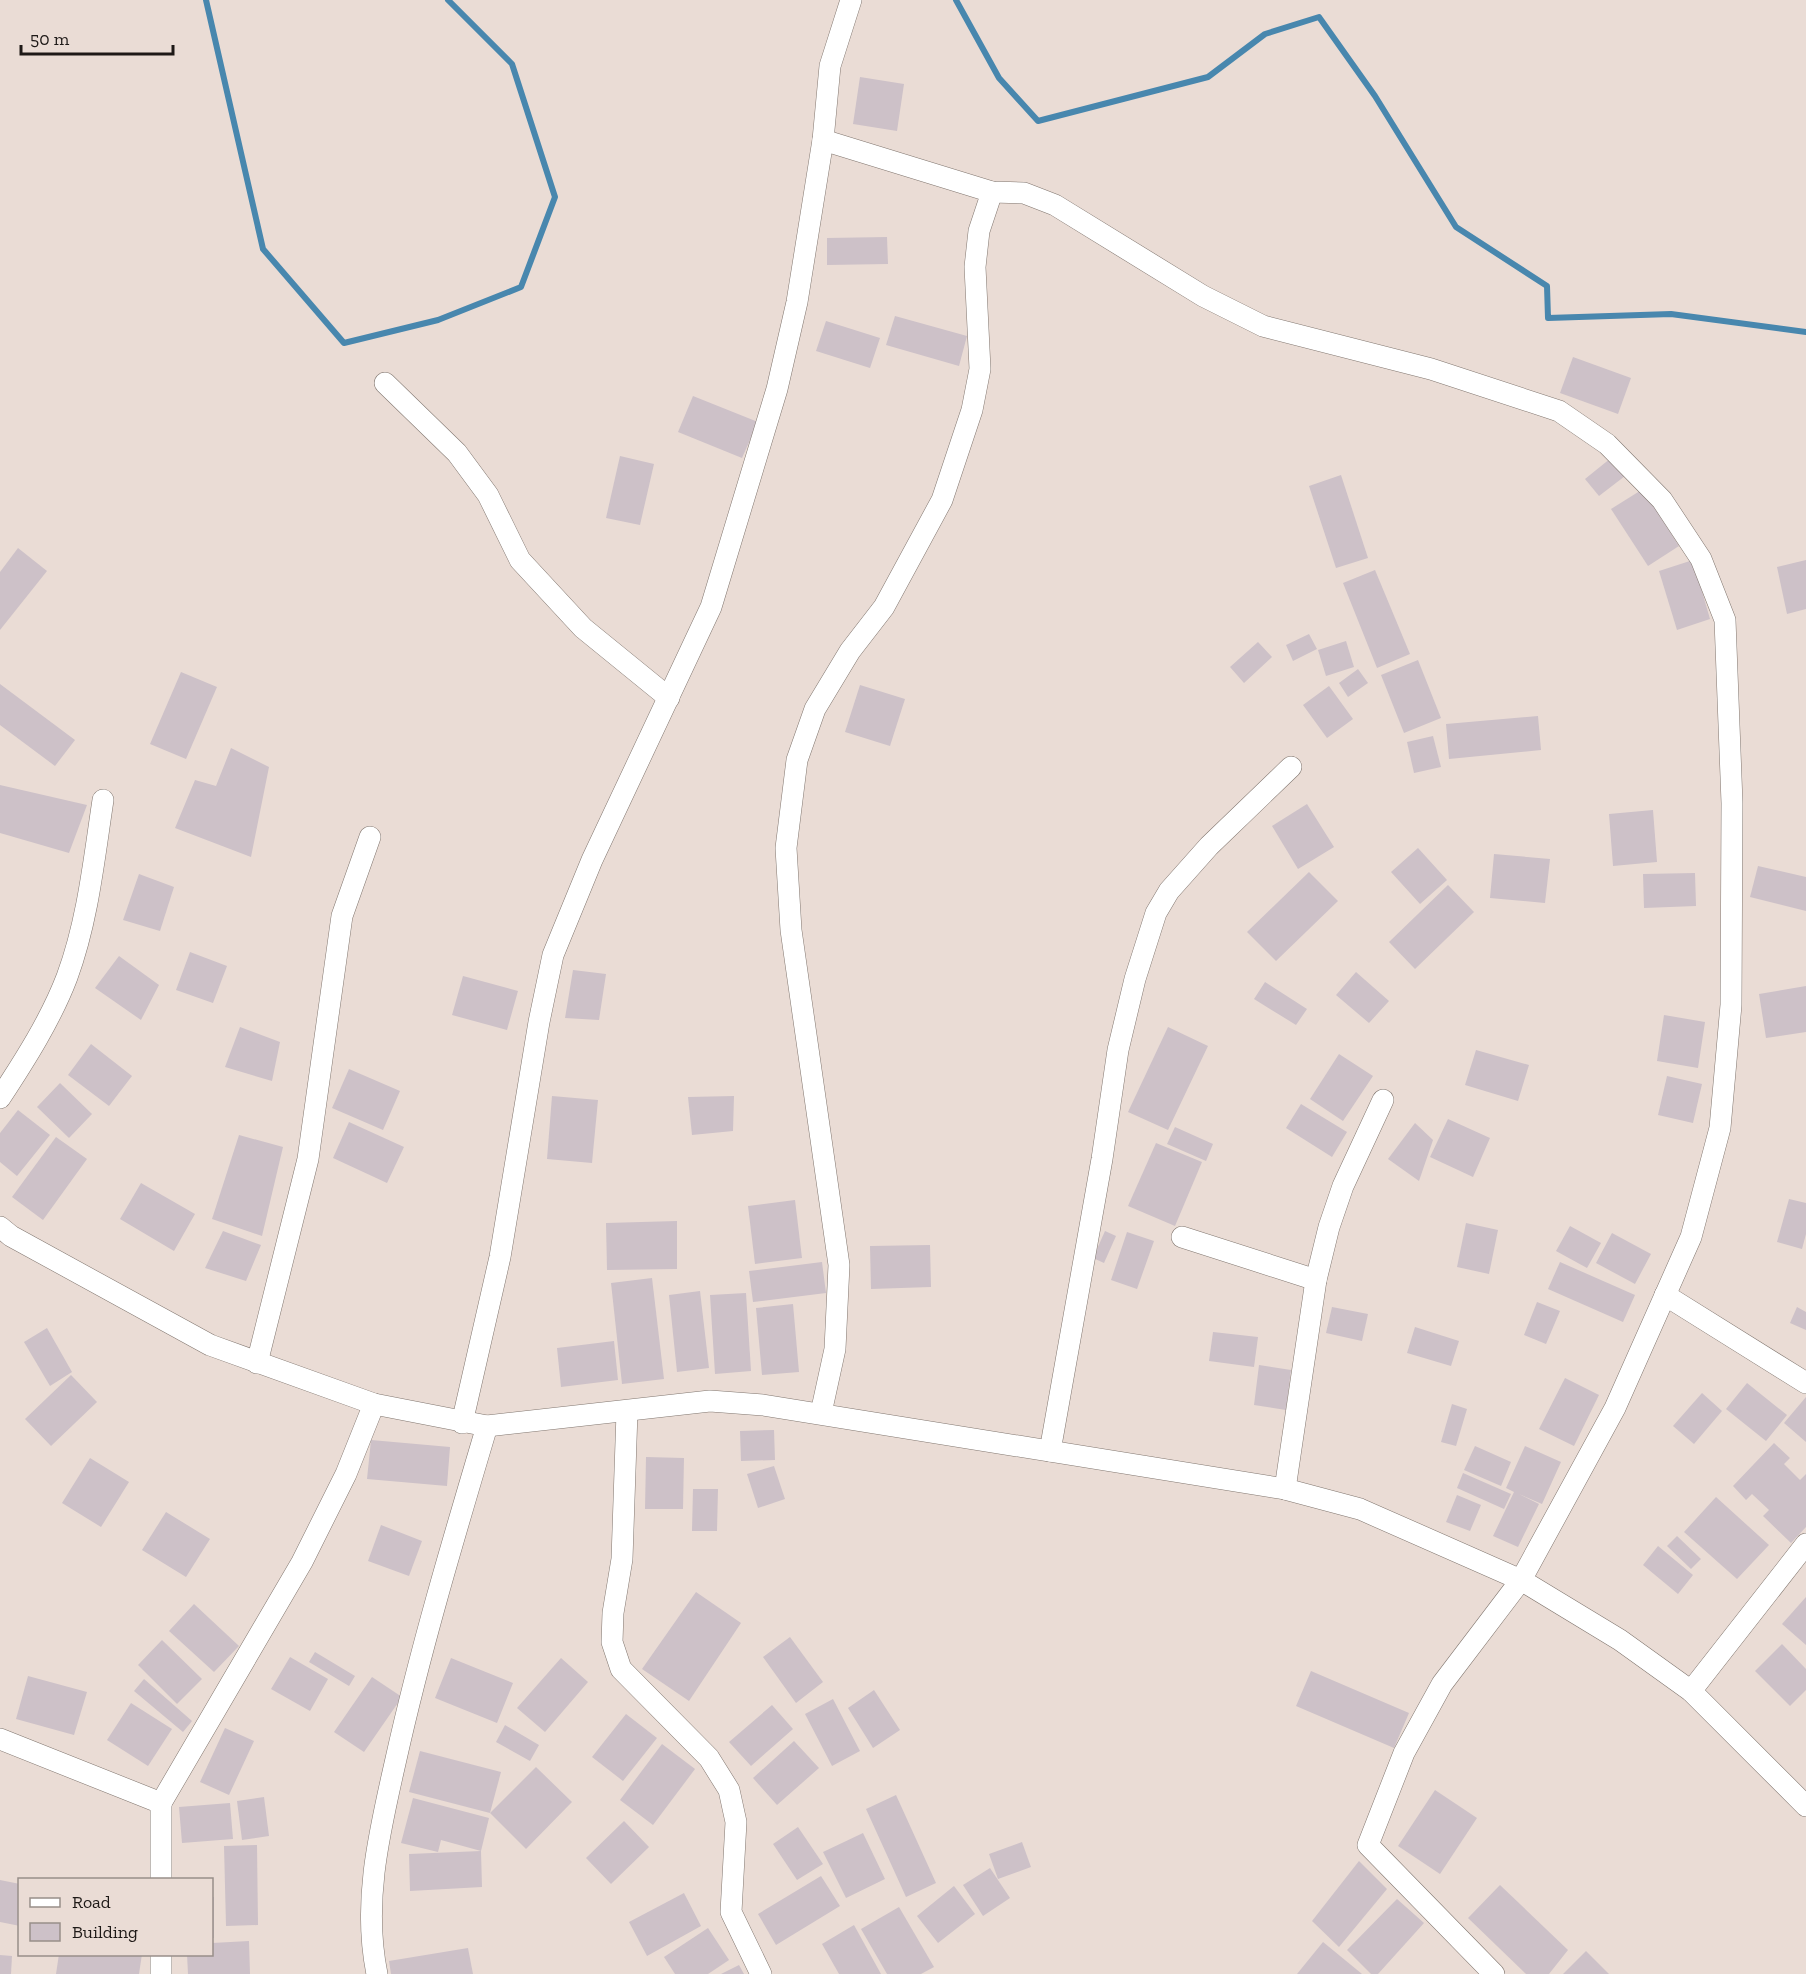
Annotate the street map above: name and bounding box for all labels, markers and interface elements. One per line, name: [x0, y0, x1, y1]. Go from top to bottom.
scale bar: [21, 18, 172, 56]
text: 50 m: [30, 28, 70, 50]
legend: [18, 1878, 213, 1956]
text: Road: [72, 1891, 111, 1913]
text: Building: [72, 1921, 138, 1943]

